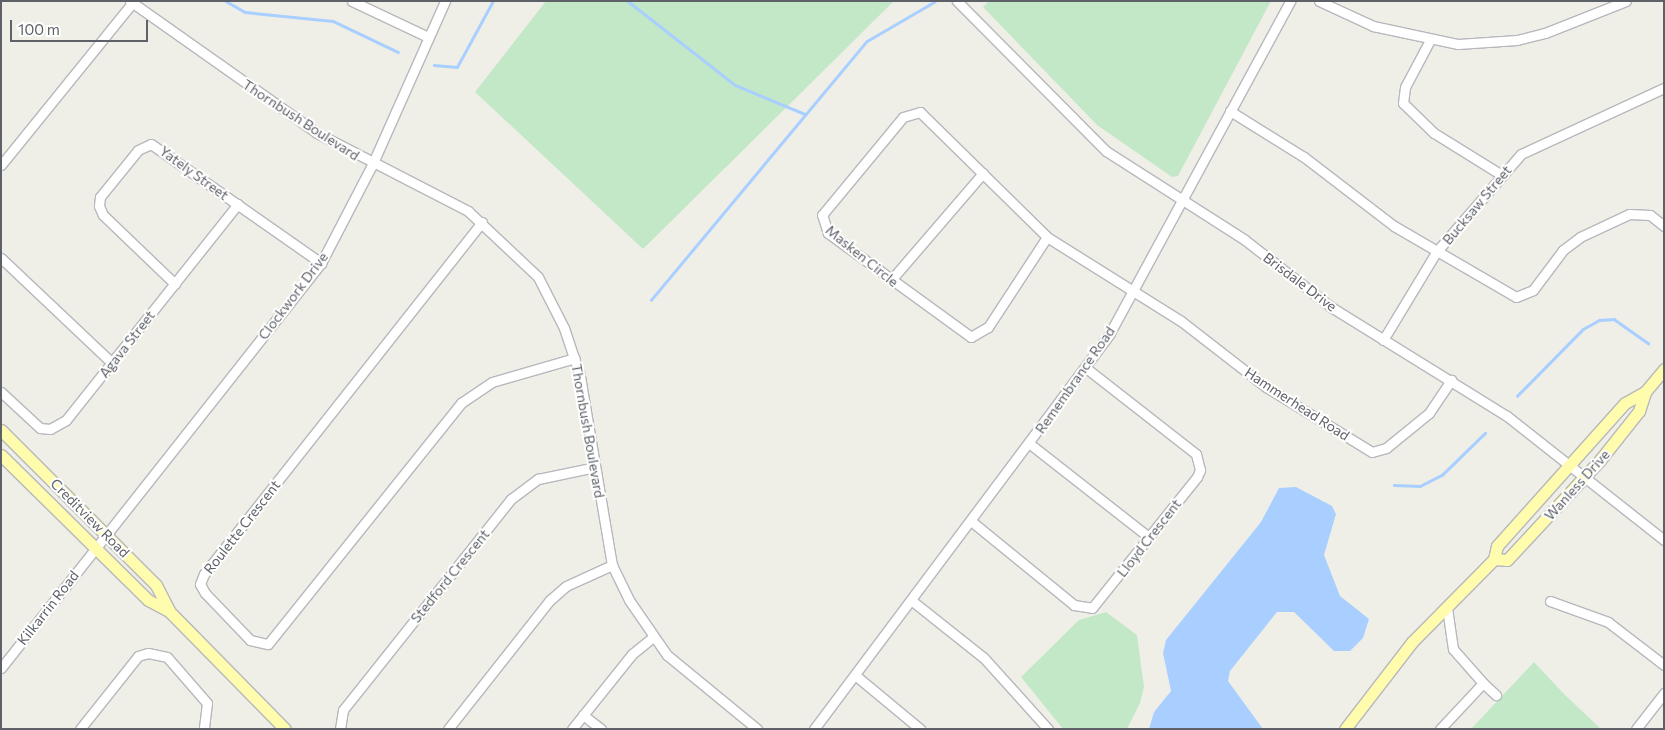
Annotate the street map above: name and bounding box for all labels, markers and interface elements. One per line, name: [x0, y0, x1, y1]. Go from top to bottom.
scale bar: [12, 10, 150, 42]
text: 100 m: [18, 20, 60, 38]
street label: Thornbush Boulevard: [239, 76, 363, 164]
street label: Yately Street: [156, 142, 232, 204]
street label: Bucksaw Street: [1439, 162, 1515, 248]
street label: Masken Circle: [822, 222, 902, 290]
street label: Clockwork Drive: [255, 249, 331, 343]
street label: Brisdale Drive: [1260, 249, 1340, 315]
street label: Agava Street: [96, 307, 158, 381]
street label: Remembrance Road: [1032, 323, 1118, 437]
street label: Thornbush Boulevard: [568, 363, 608, 499]
street label: Hammerhead Road: [1242, 364, 1352, 444]
street label: Wanless Drive: [1541, 446, 1613, 524]
street label: Creditview Road: [47, 475, 133, 561]
street label: Roulette Crescent: [200, 477, 284, 577]
street label: Lloyd Crescent: [1113, 496, 1185, 580]
street label: Stedford Crescent: [407, 526, 493, 626]
street label: Kilkarrin Road: [14, 568, 82, 648]

